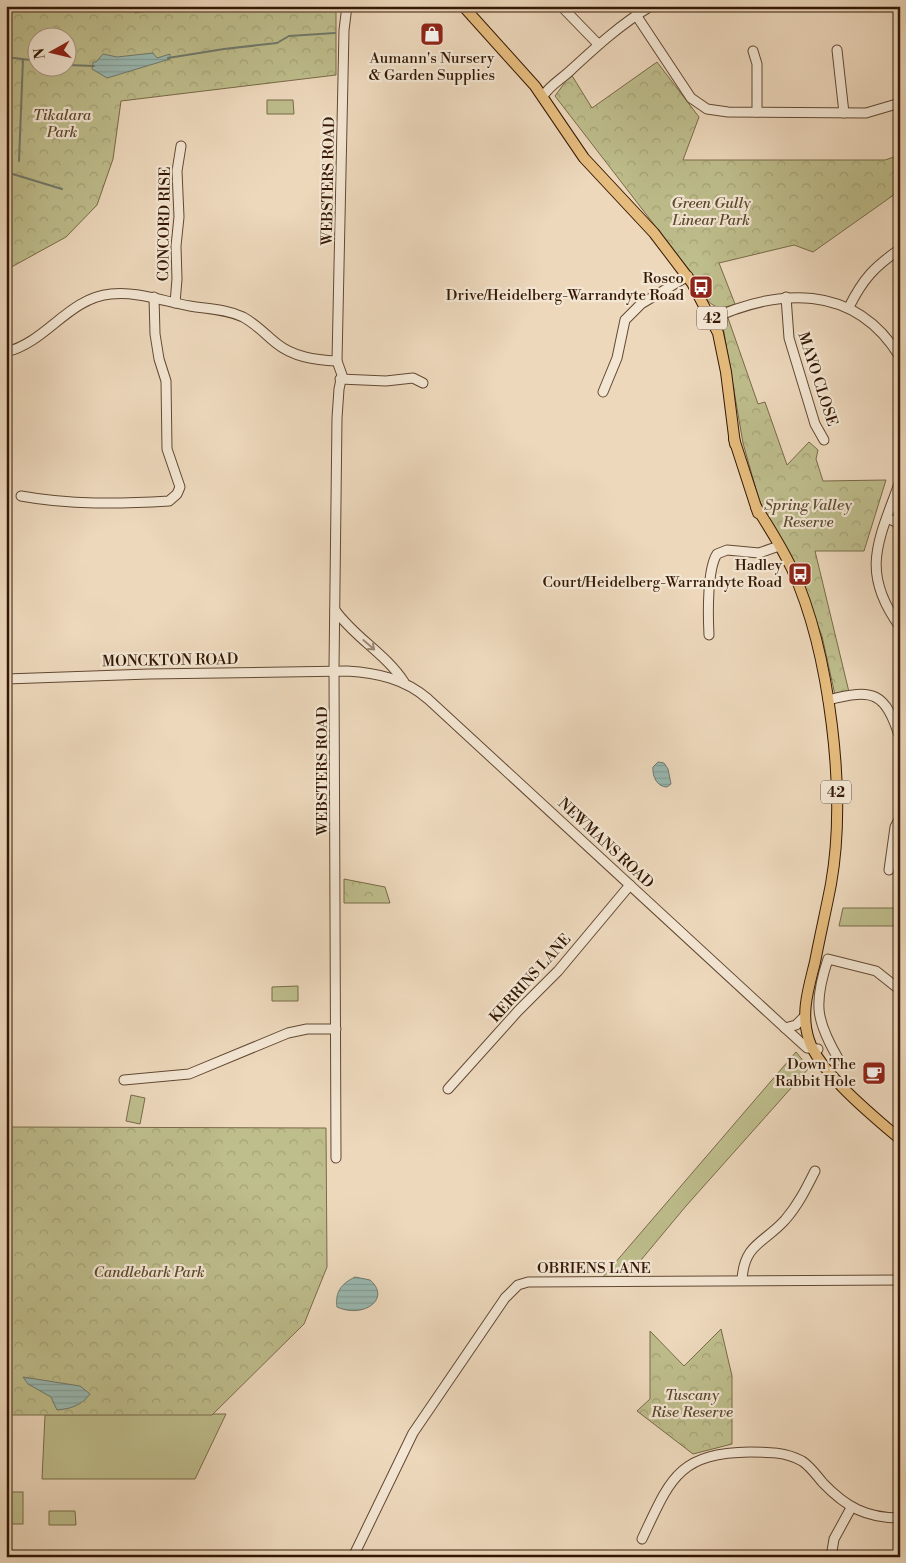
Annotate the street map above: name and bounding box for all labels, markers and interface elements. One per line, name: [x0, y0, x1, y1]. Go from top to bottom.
shop icon: Aumann's Nursery & Garden Supplies: [419, 21, 445, 47]
north arrow: [28, 28, 78, 78]
text: N: [30, 47, 50, 60]
place label: Aumann's Nursery & Garden Supplies: [369, 49, 495, 85]
park label: Tikalara Park: [33, 106, 92, 142]
street label: WEBSTERS ROAD: [318, 116, 339, 247]
street label: CONCORD RISE: [154, 166, 175, 282]
park label: Green Gully Linear Park: [671, 194, 752, 230]
place label: Rosco Drive/Heidelberg-Warrandyte Road: [446, 269, 684, 305]
bus stop icon: Rosco Drive/Heidelberg-Warrandyte Road: [688, 274, 714, 300]
road number: 42: [697, 306, 727, 330]
street label: MAYO CLOSE: [793, 330, 842, 429]
park label: Spring Valley Reserve: [764, 496, 853, 532]
place label: Hadley Court/Heidelberg-Warrandyte Road: [543, 556, 783, 592]
bus stop icon: Hadley Court/Heidelberg-Warrandyte Road: [787, 561, 813, 587]
one-way arrow: [362, 639, 375, 651]
street label: MONCKTON ROAD: [102, 650, 238, 671]
street label: WEBSTERS ROAD: [313, 706, 332, 837]
road number: 42: [821, 780, 851, 804]
street label: NEWMANS ROAD: [554, 794, 658, 893]
street label: KERRINS LANE: [486, 930, 575, 1027]
place label: Down The Rabbit Hole: [775, 1055, 856, 1091]
cafe icon: Down The Rabbit Hole: [861, 1060, 887, 1086]
street label: OBRIENS LANE: [537, 1259, 651, 1278]
park label: Candlebark Park: [93, 1263, 205, 1282]
park label: Tuscany Rise Reserve: [650, 1386, 733, 1422]

